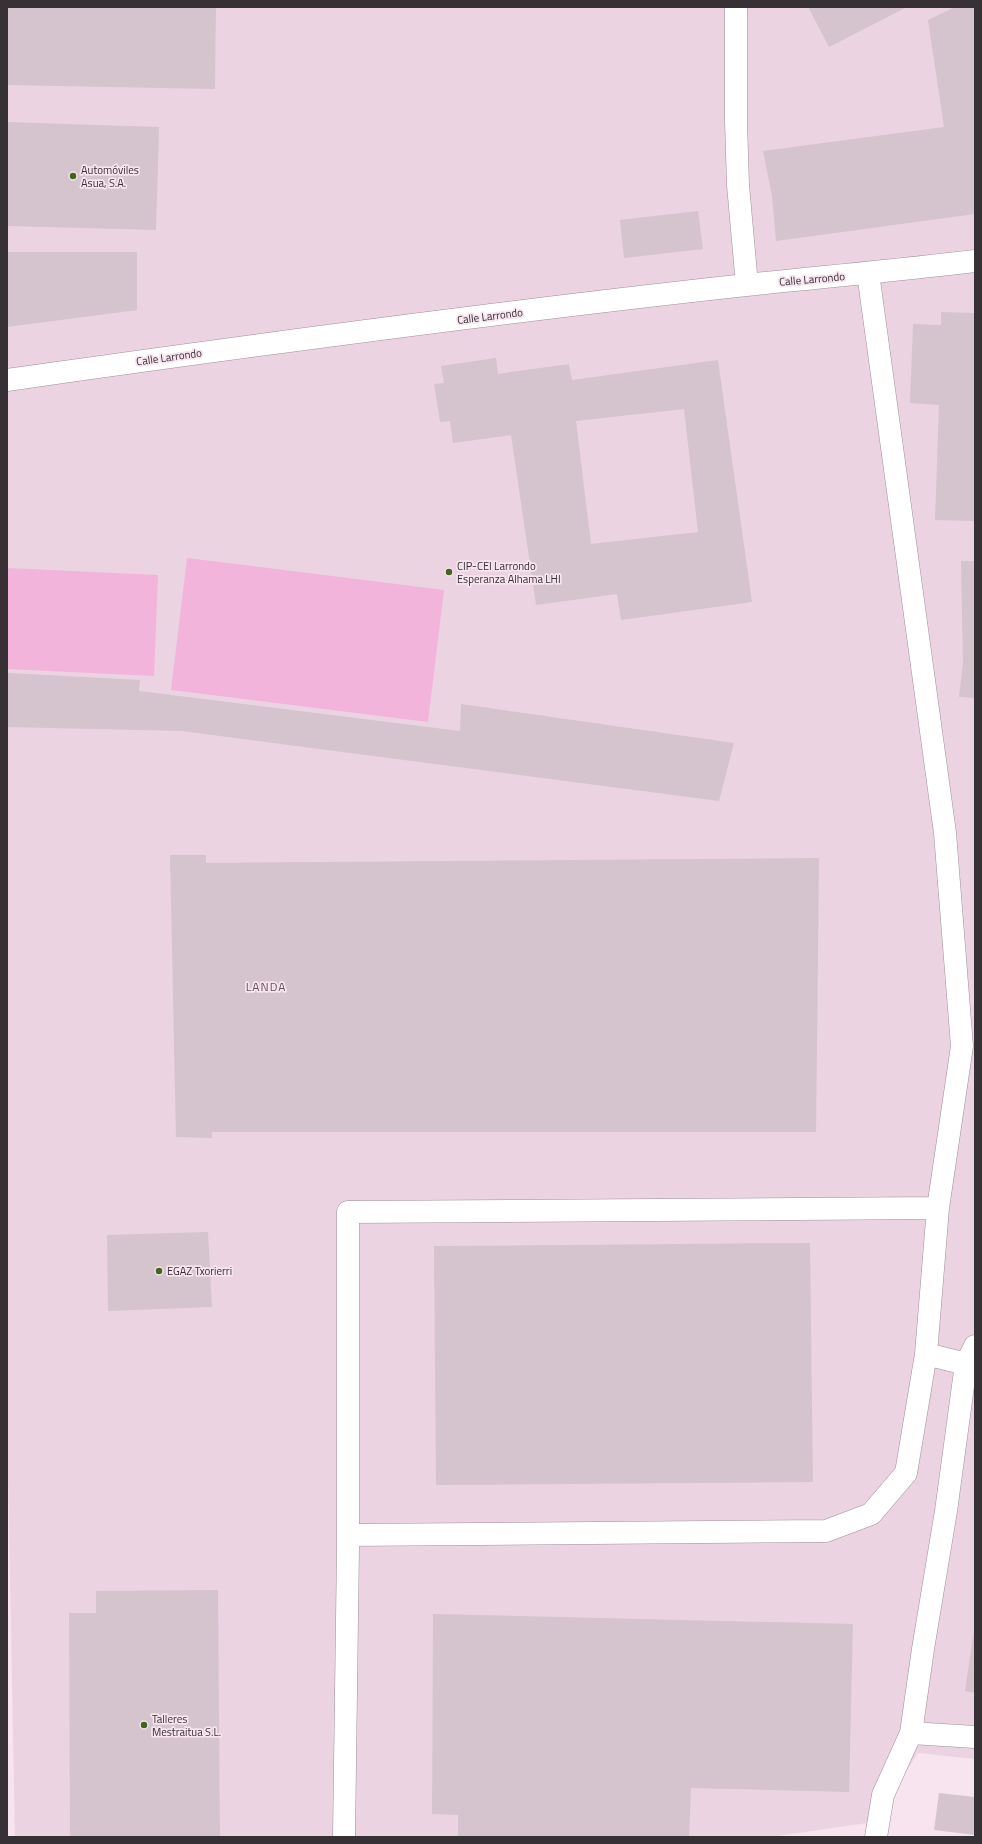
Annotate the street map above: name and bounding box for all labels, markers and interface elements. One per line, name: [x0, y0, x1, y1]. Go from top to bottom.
place label: Automóviles Asua, S.A.: [81, 162, 139, 191]
marker: Automóviles Asua, S.A.: [68, 171, 78, 181]
street label: Calle Larrondo: [778, 268, 846, 290]
street label: Calle Larrondo: [456, 304, 524, 328]
street label: Calle Larrondo: [135, 344, 203, 370]
place label: CIP-CEI Larrondo Esperanza Alhama LHI: [457, 558, 561, 587]
marker: CIP-CEI Larrondo Esperanza Alhama LHI: [444, 567, 454, 577]
district label: LANDA: [246, 977, 286, 996]
place label: EGAZ Txorierri: [167, 1263, 232, 1279]
marker: EGAZ Txorierri: [154, 1266, 164, 1276]
place label: Talleres Mestraitua S.L.: [152, 1711, 221, 1740]
marker: Talleres Mestraitua S.L.: [139, 1720, 149, 1730]

